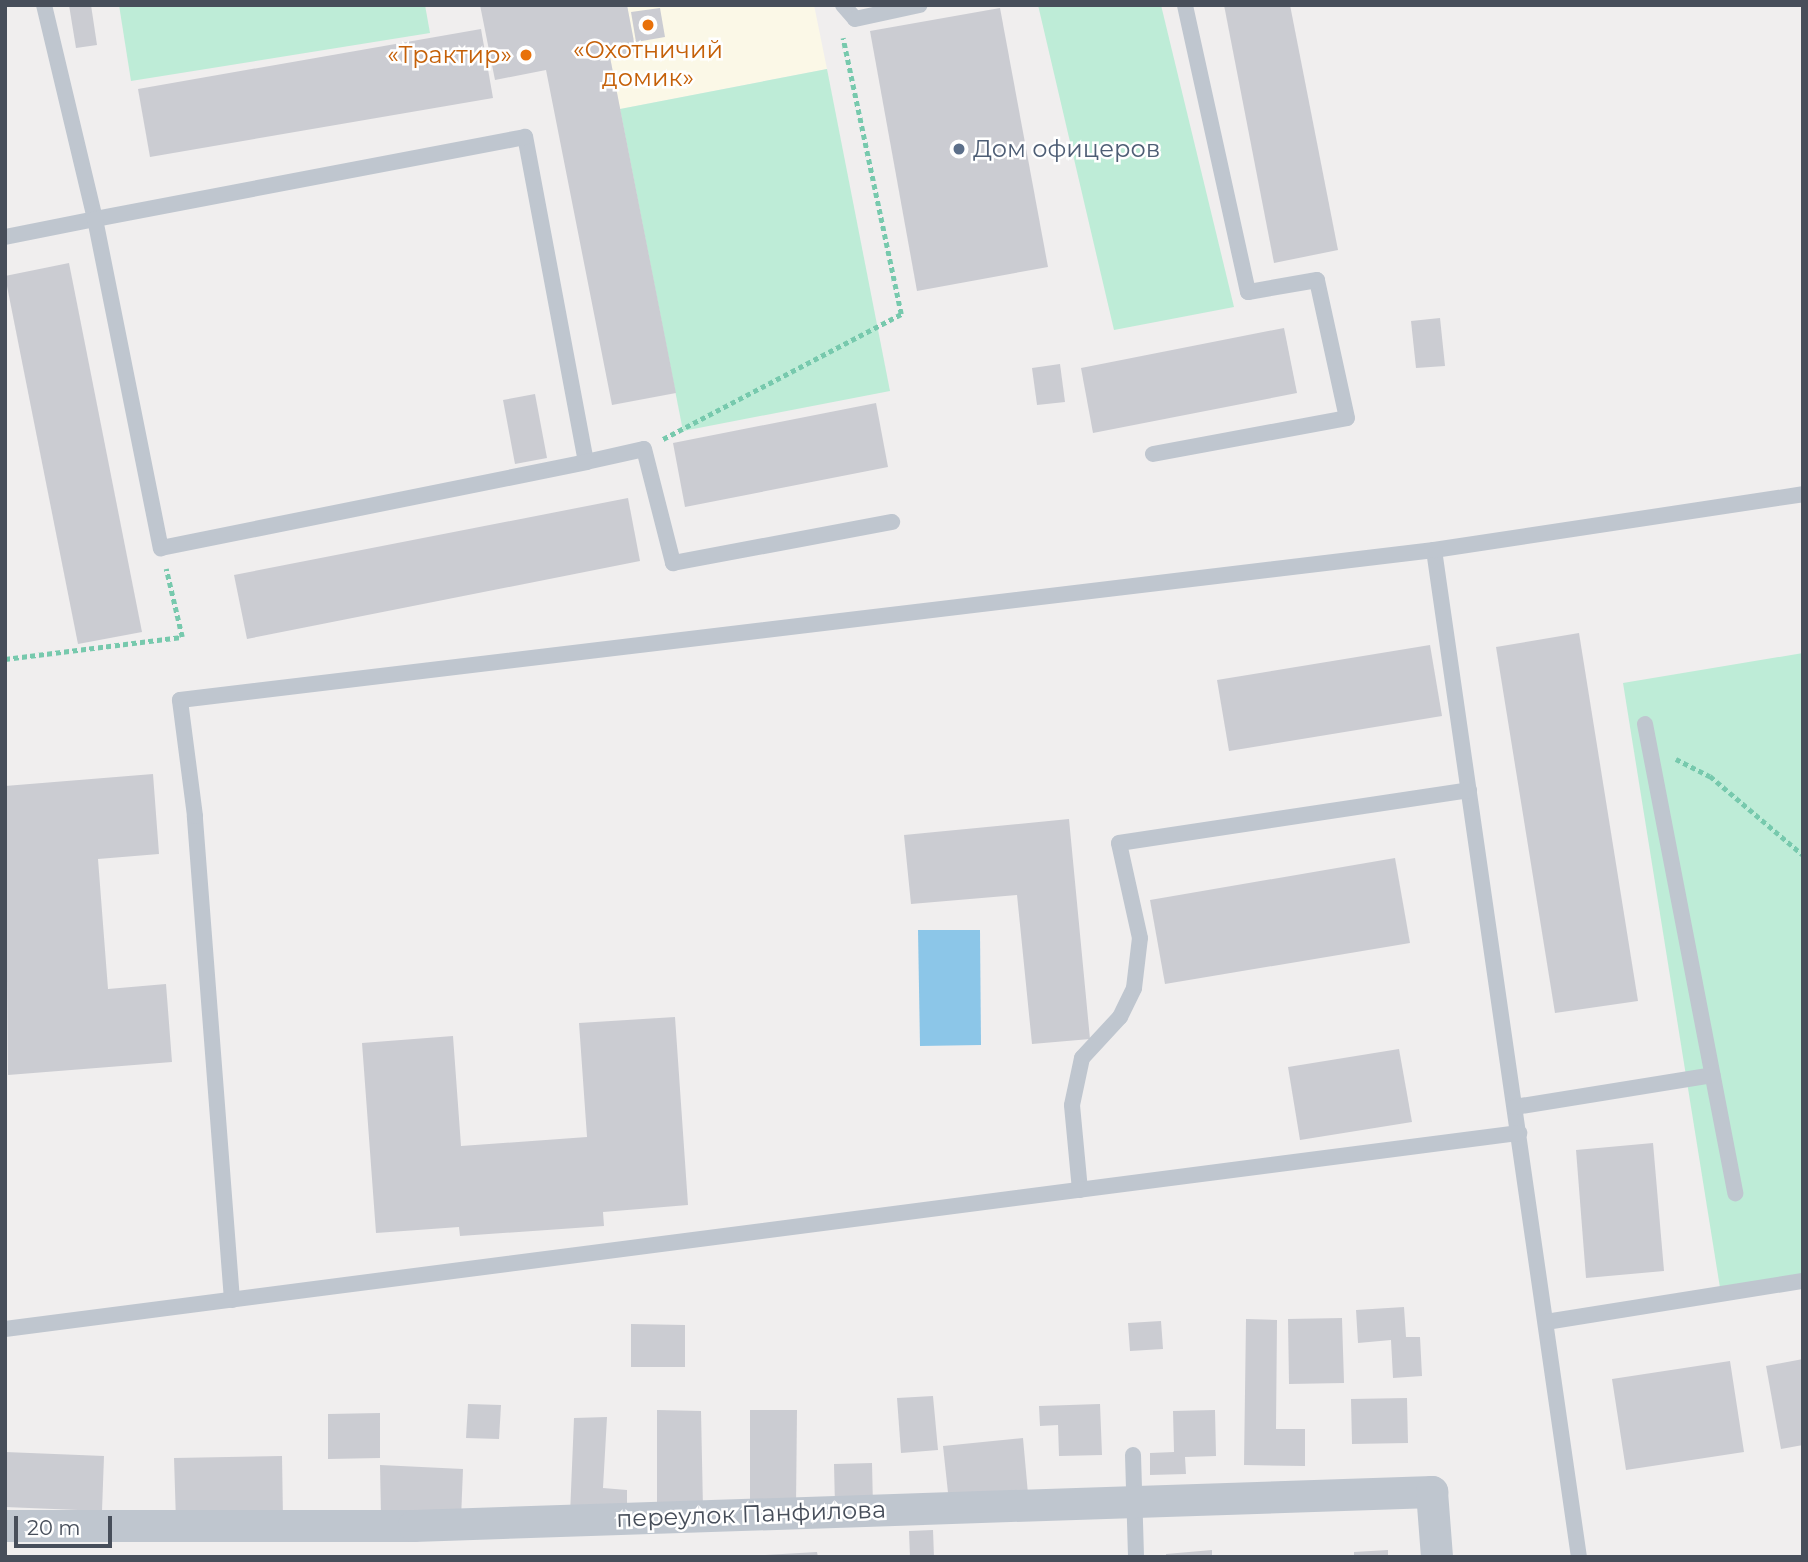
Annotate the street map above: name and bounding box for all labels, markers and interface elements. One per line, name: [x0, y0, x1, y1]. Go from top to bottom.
marker: «Охотничий домик»: [640, 17, 656, 33]
place label: «Охотничий домик»: [573, 36, 723, 92]
place label: «Трактир»: [387, 41, 512, 69]
marker: «Трактир»: [518, 47, 534, 63]
place label: Дом офицеров: [973, 135, 1160, 163]
marker: Дом офицеров: [951, 141, 967, 157]
street label: переулок Панфилова: [616, 1495, 886, 1533]
scale bar: [18, 1502, 116, 1546]
text: 20 m: [27, 1515, 81, 1540]

